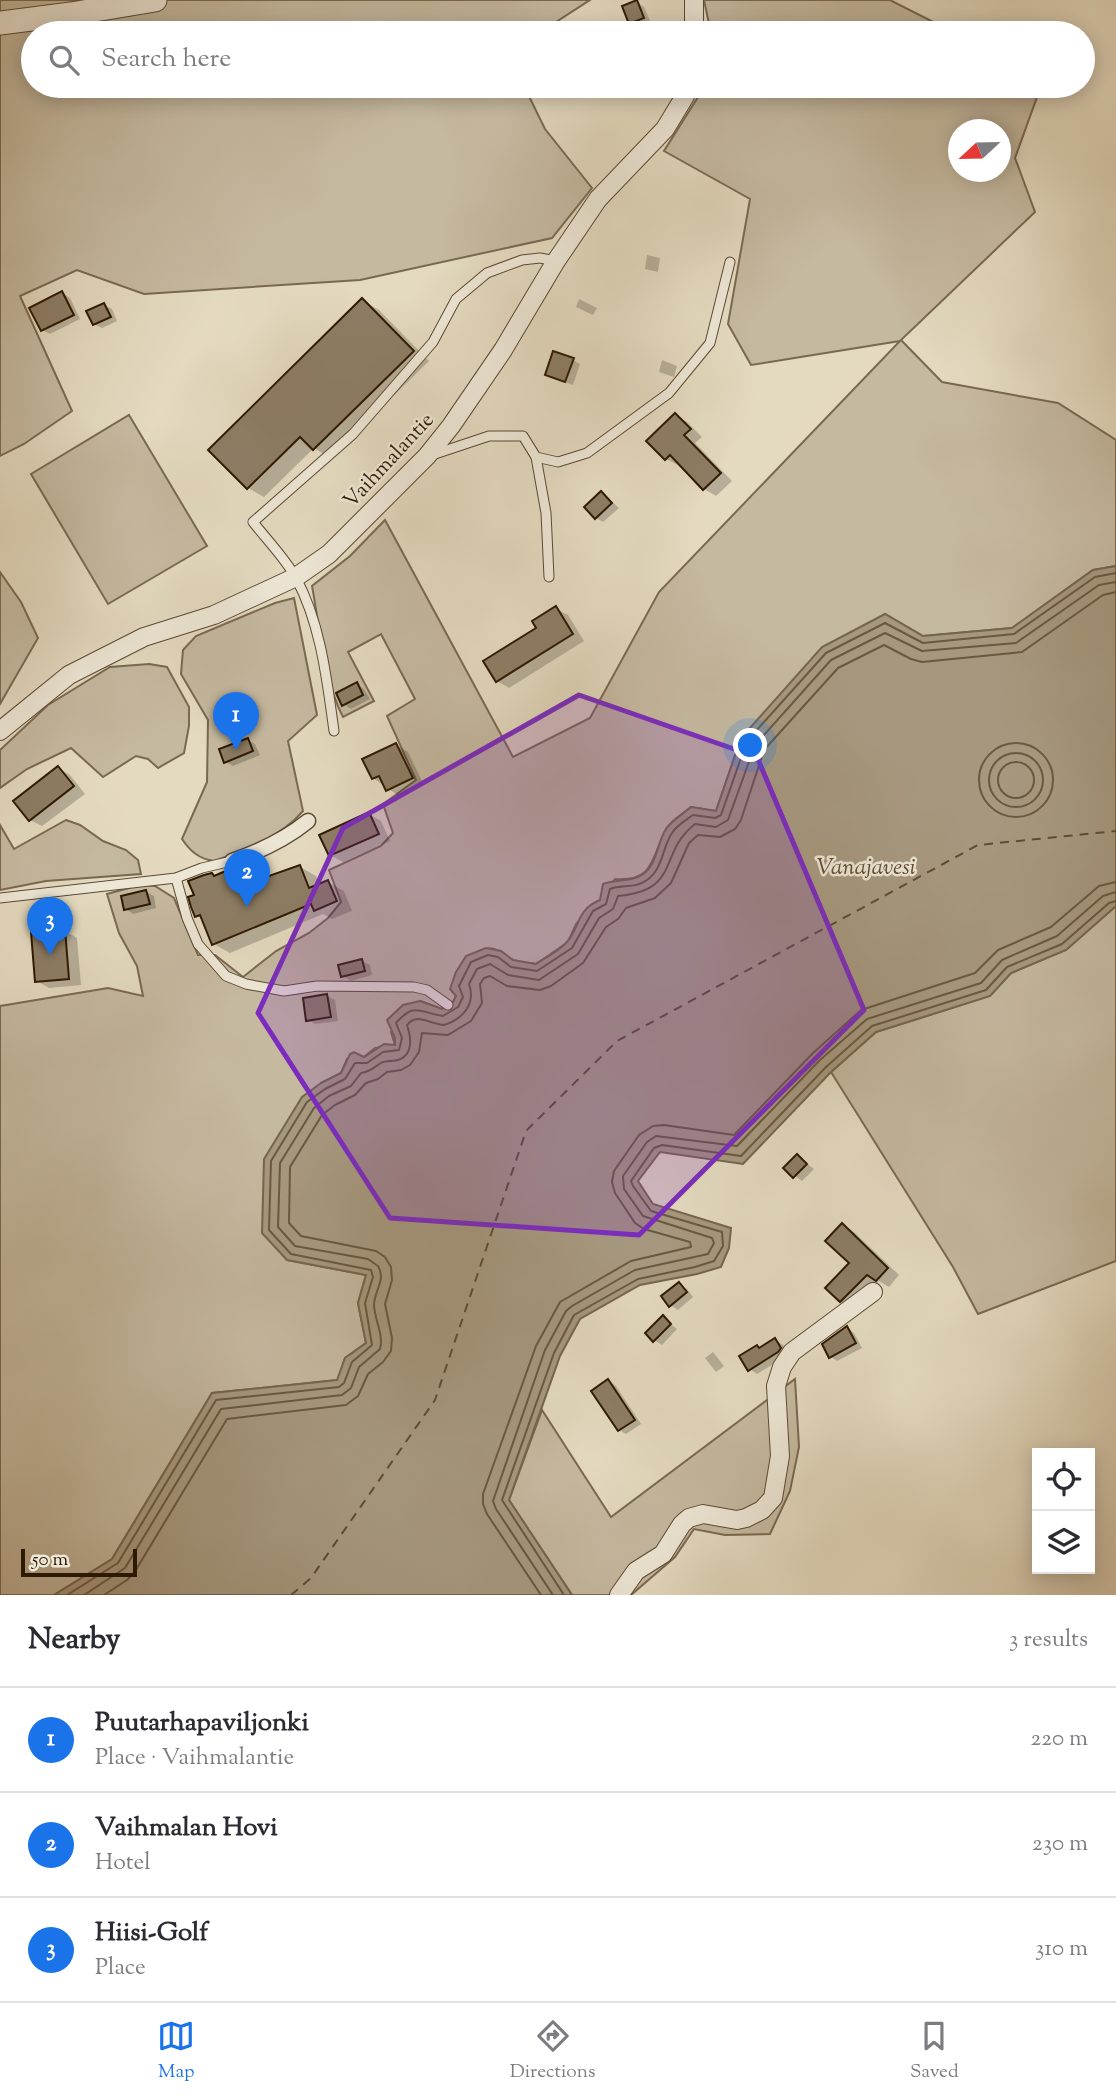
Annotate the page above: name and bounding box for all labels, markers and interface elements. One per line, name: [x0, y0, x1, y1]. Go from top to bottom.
search box: [21, 21, 1095, 98]
icon: search: [45, 41, 83, 79]
text: Search here: [101, 41, 231, 78]
north arrow: [948, 119, 1011, 182]
street label: Vaihmalantie: [337, 407, 442, 516]
pin: 1: [213, 692, 259, 750]
your location: [733, 728, 767, 762]
pin: 2: [224, 849, 270, 907]
water label: Vanajavesi: [817, 852, 915, 885]
pin: 3: [27, 897, 73, 955]
map controls: [1032, 1448, 1095, 1574]
button: locate: [1032, 1448, 1095, 1511]
button: layers: [1032, 1511, 1095, 1574]
scale bar: [21, 1546, 136, 1578]
text: 50 m: [32, 1547, 68, 1574]
text: Nearby: [28, 1619, 120, 1662]
text: 3 results: [1009, 1624, 1088, 1657]
text: Puutarhapaviljonki: [95, 1705, 309, 1742]
text: 1: [47, 1723, 55, 1756]
text: 220 m: [1030, 1723, 1088, 1756]
text: Place · Vaihmalantie: [95, 1742, 294, 1775]
text: Vaihmalan Hovi: [95, 1810, 278, 1847]
text: 2: [46, 1828, 56, 1861]
text: 230 m: [1032, 1828, 1088, 1861]
text: Hotel: [95, 1847, 151, 1880]
text: Hiisi-Golf: [95, 1915, 208, 1952]
text: 3: [46, 1933, 56, 1966]
text: 310 m: [1035, 1933, 1088, 1966]
text: Place: [95, 1952, 146, 1985]
tab: Map: [157, 2017, 195, 2086]
tab: Directions: [510, 2017, 595, 2086]
tab: Saved: [910, 2017, 959, 2086]

